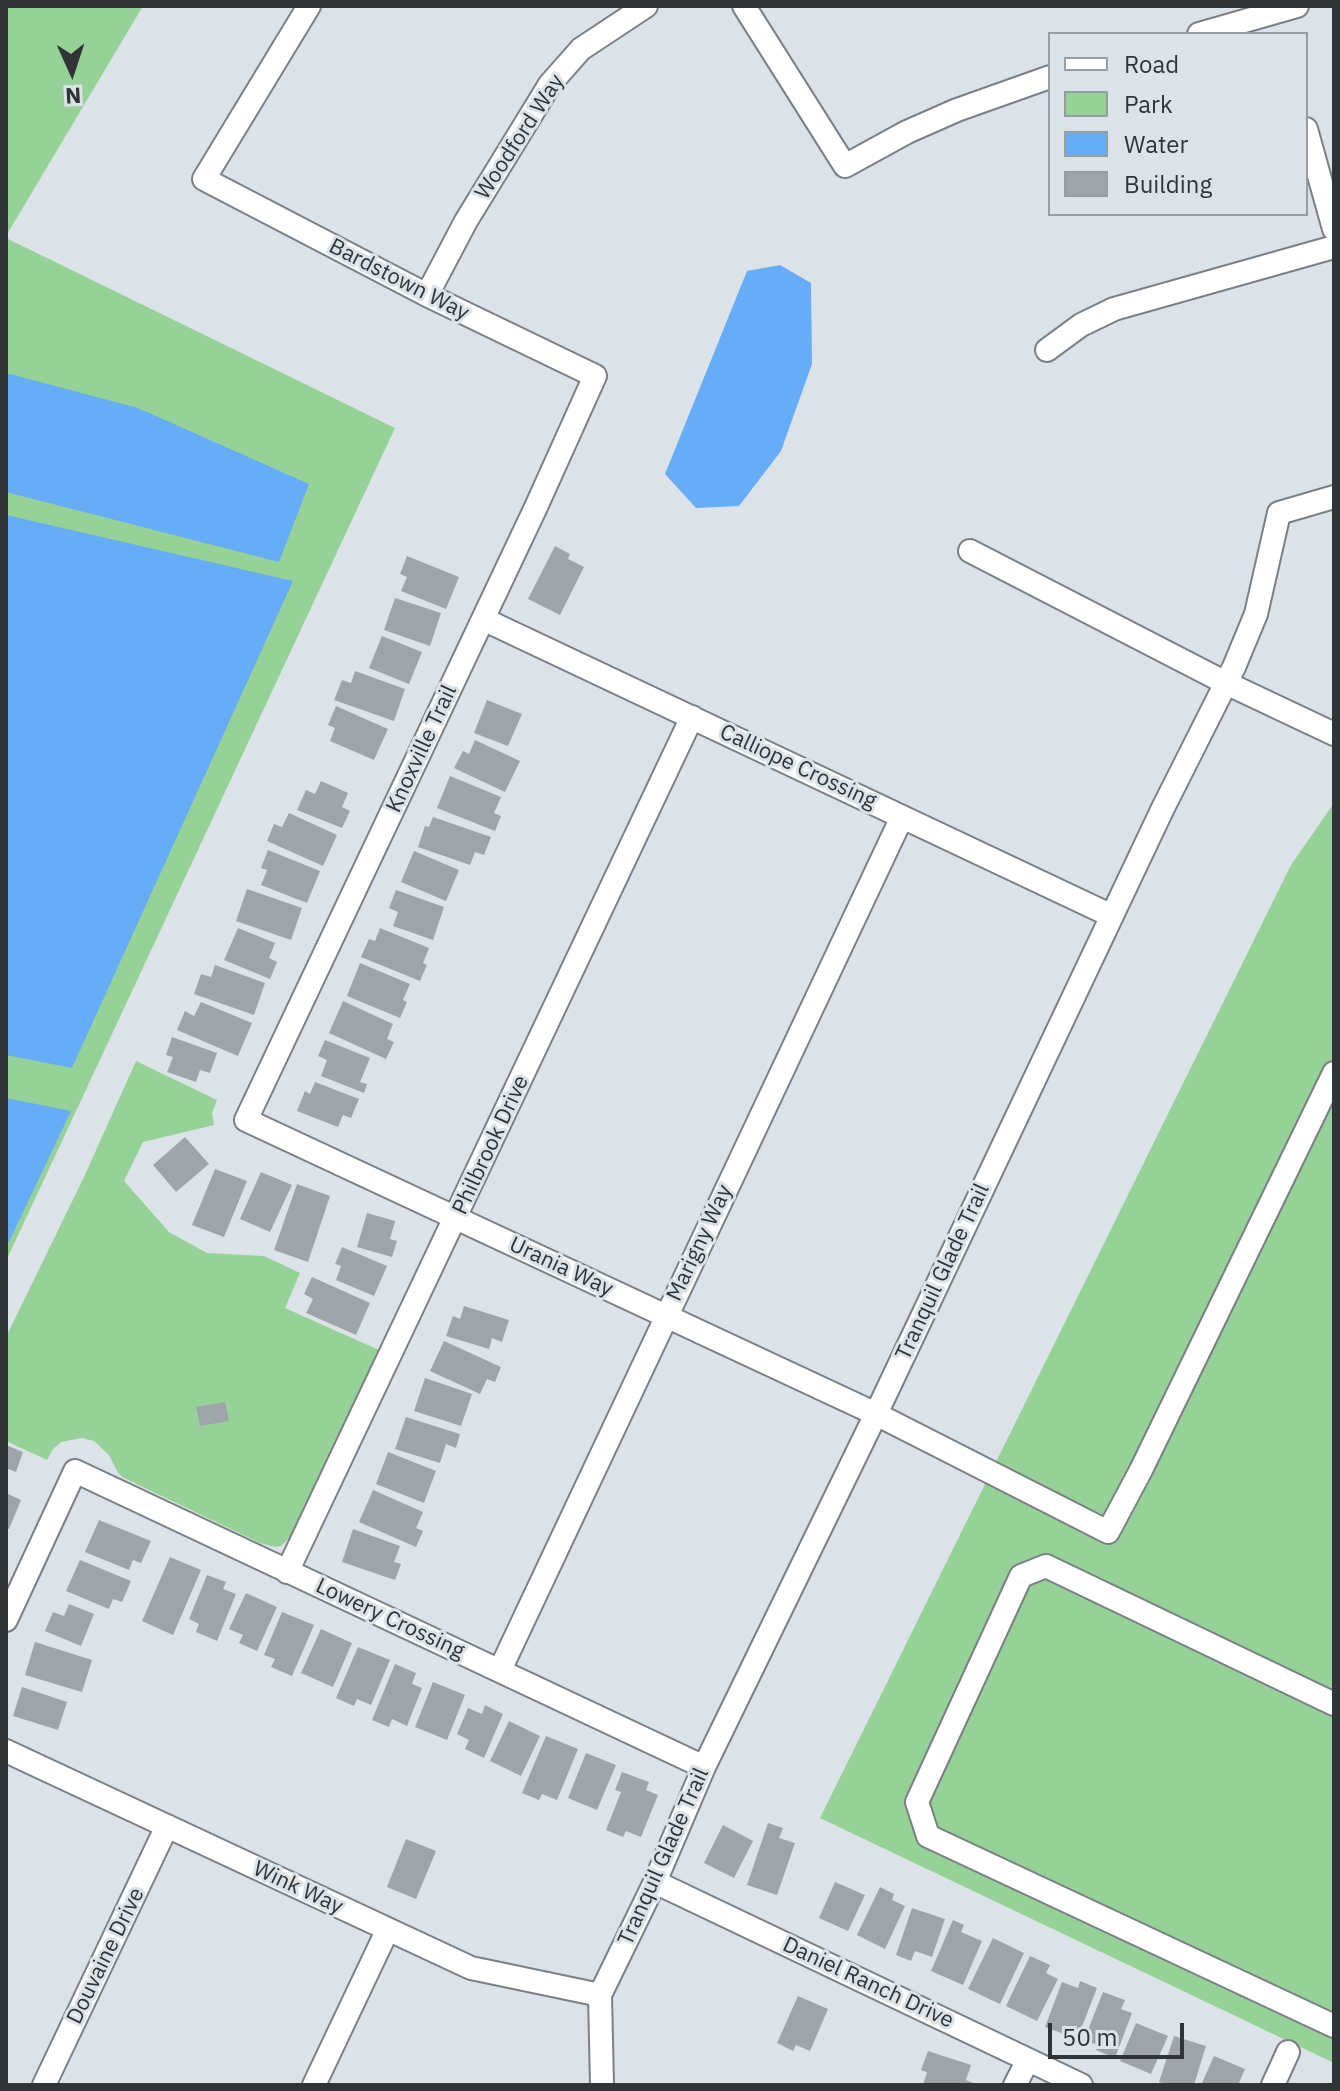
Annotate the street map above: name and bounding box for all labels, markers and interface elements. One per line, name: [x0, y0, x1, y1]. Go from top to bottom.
north arrow: [32, 32, 112, 112]
legend: [1048, 32, 1308, 216]
text: Road: [1124, 48, 1179, 80]
street label: Woodford Way: [470, 69, 570, 205]
text: N: [65, 82, 82, 111]
text: Park: [1124, 88, 1173, 120]
text: Water: [1124, 128, 1188, 160]
text: Building: [1124, 168, 1212, 200]
street label: Bardstown Way: [324, 233, 474, 327]
street label: Knoxville Trail: [381, 681, 463, 817]
street label: Calliope Crossing: [715, 719, 881, 815]
street label: Philbrook Drive: [447, 1071, 535, 1219]
street label: Tranquil Glade Trail: [891, 1180, 995, 1364]
street label: Marigny Way: [662, 1181, 738, 1305]
street label: Urania Way: [505, 1231, 617, 1303]
street label: Lowery Crossing: [311, 1573, 469, 1665]
street label: Tranquil Glade Trail: [613, 1764, 715, 1950]
street label: Wink Way: [249, 1856, 347, 1920]
street label: Douvaine Drive: [62, 1884, 150, 2028]
street label: Daniel Ranch Drive: [778, 1932, 958, 2034]
scale bar: [1052, 2007, 1188, 2057]
text: 50 m: [1062, 2021, 1117, 2053]

